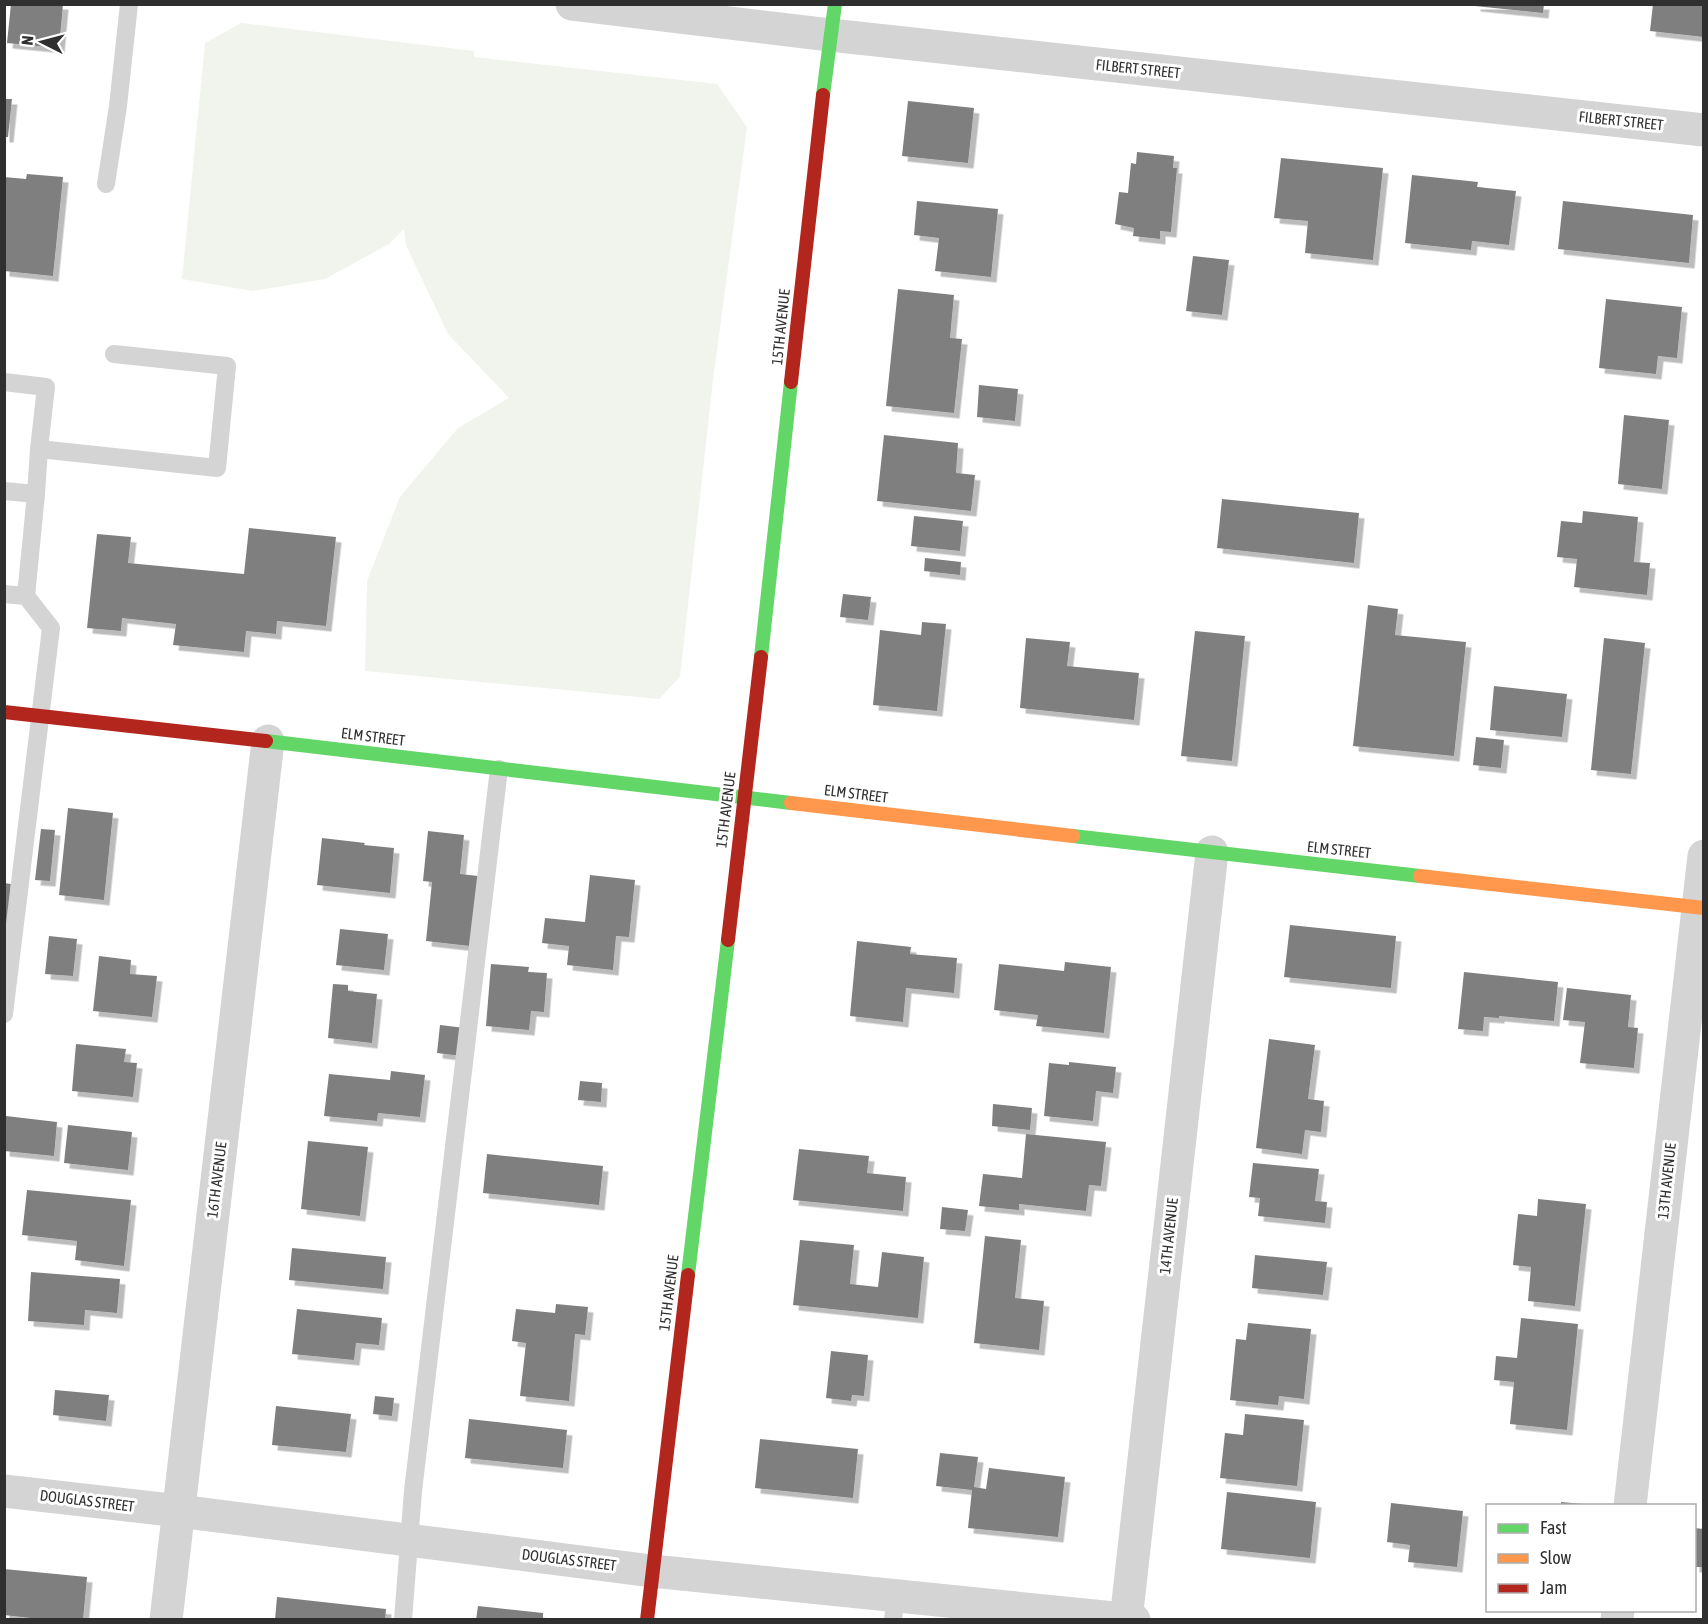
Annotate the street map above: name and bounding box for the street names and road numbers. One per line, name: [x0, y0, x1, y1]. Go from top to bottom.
street label: FILBERT STREET: [1095, 56, 1182, 81]
street label: FILBERT STREET: [1578, 108, 1665, 133]
street label: 15TH AVENUE: [768, 287, 793, 366]
street label: ELM STREET: [340, 724, 406, 749]
street label: 15TH AVENUE: [712, 770, 739, 849]
street label: ELM STREET: [823, 781, 889, 806]
street label: ELM STREET: [1306, 838, 1372, 861]
street label: 16TH AVENUE: [203, 1140, 230, 1219]
street label: 13TH AVENUE: [1654, 1141, 1679, 1220]
street label: 14TH AVENUE: [1156, 1196, 1181, 1275]
street label: 15TH AVENUE: [655, 1253, 682, 1332]
street label: DOUGLAS STREET: [39, 1486, 136, 1515]
street label: DOUGLAS STREET: [521, 1545, 618, 1574]

